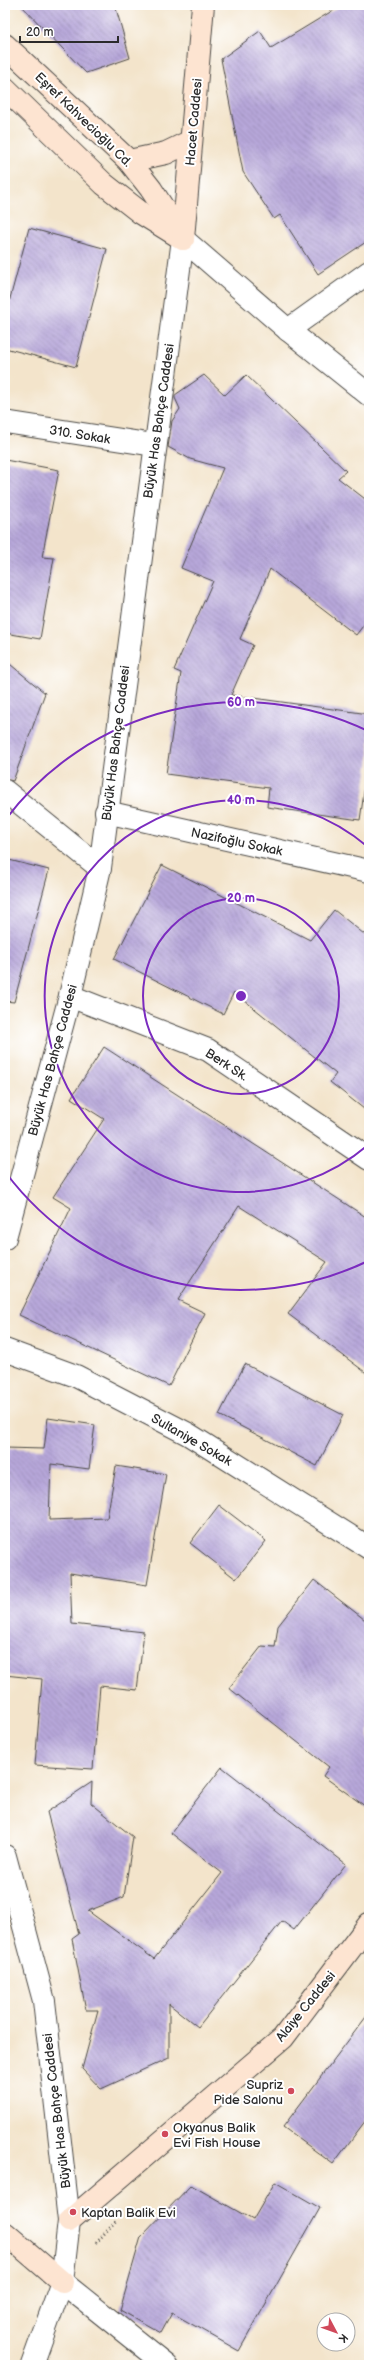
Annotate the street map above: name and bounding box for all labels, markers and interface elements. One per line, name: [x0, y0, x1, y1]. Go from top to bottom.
scale bar: [20, 18, 118, 44]
text: 20 m: [26, 25, 53, 40]
street label: Eşref Kahvecioğlu Cd.: [31, 69, 136, 171]
street label: Hacet Caddesi: [182, 78, 206, 166]
street label: Büyük Has Bahçe Caddesi: [140, 343, 178, 500]
street label: 310. Sokak: [48, 422, 112, 448]
street label: Büyük Has Bahçe Caddesi: [99, 665, 133, 822]
text: 60 m: [227, 695, 255, 710]
text: 40 m: [227, 793, 255, 808]
street label: Nazifoğlu Sokak: [189, 824, 285, 860]
text: 20 m: [227, 891, 255, 906]
street label: Büyük Has Bahçe Caddesi: [25, 983, 81, 1138]
centre of rings: [234, 989, 248, 1003]
street label: Berk Sk.: [202, 1045, 251, 1085]
street label: Sultaniye Sokak: [148, 1410, 235, 1470]
street label: Alaiye Caddesi: [272, 1968, 339, 2045]
street label: Büyük Has Bahçe Caddesi: [40, 2032, 74, 2189]
place label: Supriz Pide Salonu: [213, 2077, 284, 2108]
marker: Supriz Pide Salonu: [286, 2086, 296, 2096]
place label: Okyanus Balik Evi Fish House: [173, 2120, 261, 2151]
marker: Okyanus Balik Evi Fish House: [160, 2129, 170, 2139]
place label: Kaptan Balik Evi: [81, 2205, 176, 2221]
marker: Kaptan Balik Evi: [68, 2207, 78, 2217]
north arrow: [316, 2312, 356, 2352]
text: K: [335, 2331, 351, 2346]

